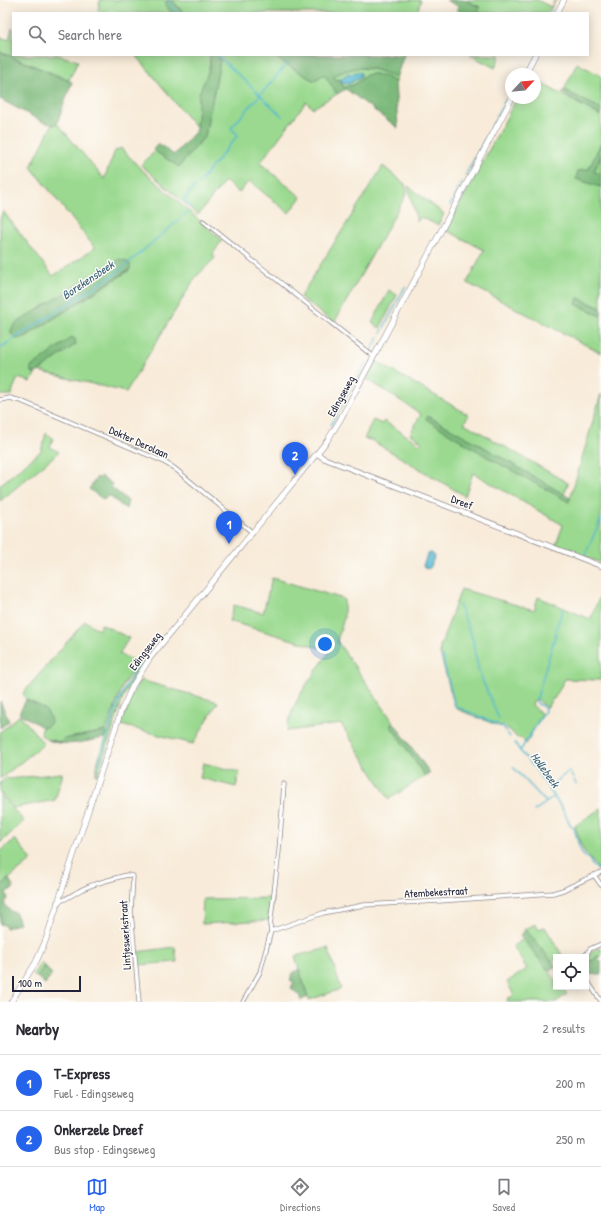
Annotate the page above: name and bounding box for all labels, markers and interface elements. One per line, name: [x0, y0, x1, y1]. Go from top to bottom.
search box: [12, 12, 589, 56]
icon: search: [26, 23, 48, 45]
text: Search here: [58, 24, 122, 45]
north arrow: [505, 68, 541, 104]
water label: Borekensbeek: [58, 255, 118, 303]
street label: Edingseweg: [324, 373, 358, 419]
street label: Dokter Derolaan: [107, 423, 171, 461]
pin: 2: [282, 442, 308, 475]
street label: Dreef: [449, 491, 475, 513]
pin: 1: [216, 511, 242, 544]
street label: Edingseweg: [126, 629, 164, 673]
your location: [315, 634, 335, 654]
water label: Hollebeek: [527, 749, 565, 792]
street label: Atembekestraat: [404, 883, 468, 901]
street label: Lintjeswerkstraat: [116, 900, 134, 970]
map controls: [553, 954, 589, 990]
button: locate: [553, 954, 589, 990]
scale bar: [12, 974, 81, 993]
text: 100 m: [18, 976, 42, 990]
text: Nearby: [16, 1017, 59, 1040]
text: 2 results: [543, 1019, 585, 1037]
text: T-Express: [54, 1063, 110, 1084]
text: 1: [27, 1074, 31, 1092]
text: 200 m: [555, 1074, 585, 1092]
text: Fuel · Edingseweg: [54, 1084, 134, 1102]
text: Onkerzele Dreef: [54, 1119, 143, 1140]
text: 2: [26, 1130, 32, 1148]
text: 250 m: [556, 1130, 585, 1148]
text: Bus stop · Edingseweg: [54, 1140, 155, 1158]
tab: Map: [86, 1176, 108, 1214]
tab: Directions: [280, 1176, 321, 1214]
tab: Saved: [493, 1176, 515, 1214]

